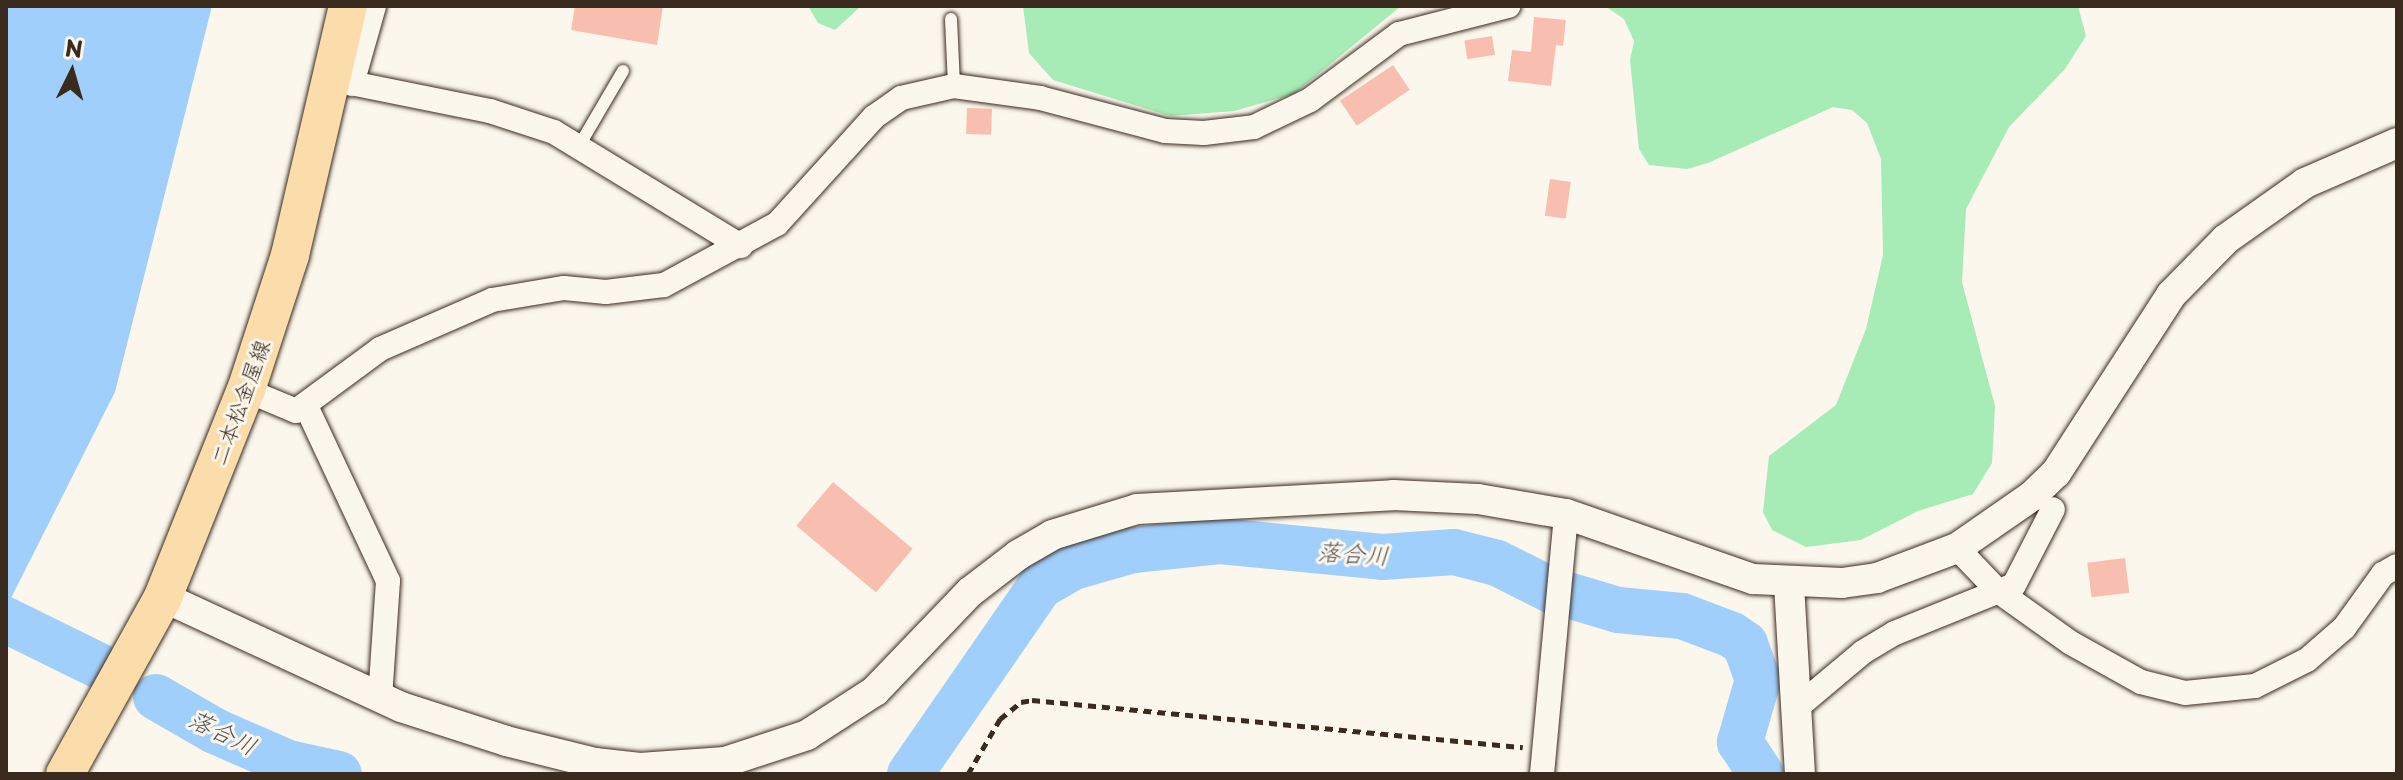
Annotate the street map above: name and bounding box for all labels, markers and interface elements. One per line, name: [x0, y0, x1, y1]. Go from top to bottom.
text: N: [64, 30, 84, 65]
north arrow: [32, 32, 112, 112]
street label: 二本松金屋線: [204, 335, 274, 469]
water label: 落合川: [1316, 536, 1390, 570]
water label: 落合川: [184, 703, 262, 761]

